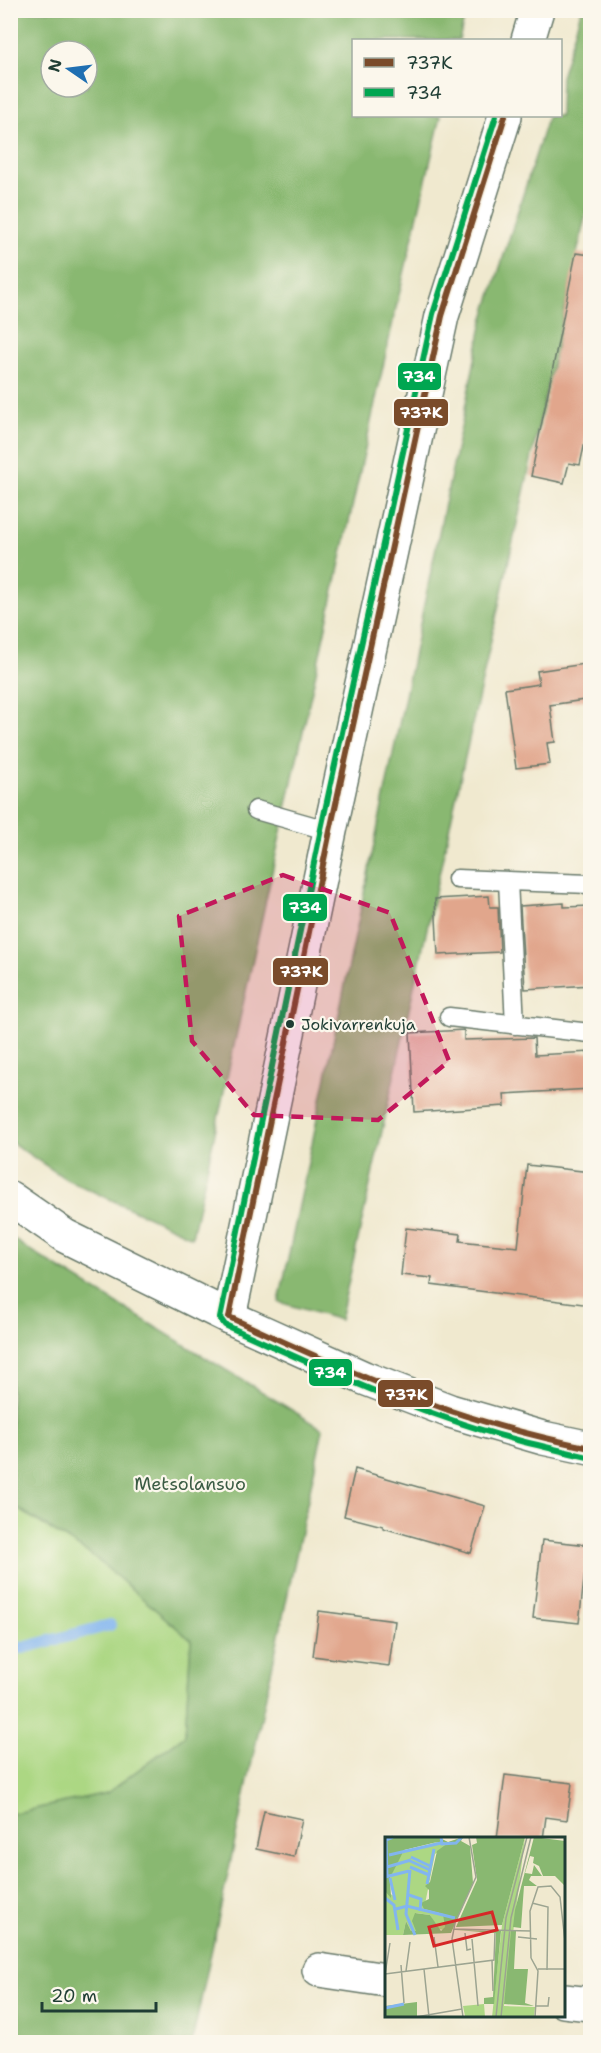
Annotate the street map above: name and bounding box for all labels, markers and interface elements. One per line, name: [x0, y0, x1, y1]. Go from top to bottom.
north arrow: [39, 39, 99, 99]
legend: [352, 39, 562, 117]
text: 737K: [406, 51, 453, 75]
text: N: [43, 57, 67, 74]
text: 734: [406, 81, 442, 105]
line badge: 734: [397, 362, 442, 391]
text: 734: [403, 366, 435, 387]
line badge: 737K: [393, 398, 449, 427]
text: 737K: [399, 402, 443, 423]
line badge: 734: [282, 893, 328, 922]
text: 734: [289, 897, 321, 918]
line badge: 737K: [272, 957, 329, 986]
text: 737K: [279, 961, 323, 982]
place label: Jokivarrenkuja: [301, 1014, 416, 1035]
marker: Jokivarrenkuja: [284, 1018, 296, 1030]
line badge: 734: [308, 1358, 353, 1387]
text: 734: [314, 1362, 346, 1383]
line badge: 737K: [377, 1379, 434, 1408]
text: 737K: [384, 1384, 428, 1405]
park label: Metsolansuo: [134, 1472, 246, 1496]
inset map: [385, 1837, 565, 2017]
scale bar: [42, 1975, 156, 2013]
text: 20 m: [51, 1984, 97, 2008]

